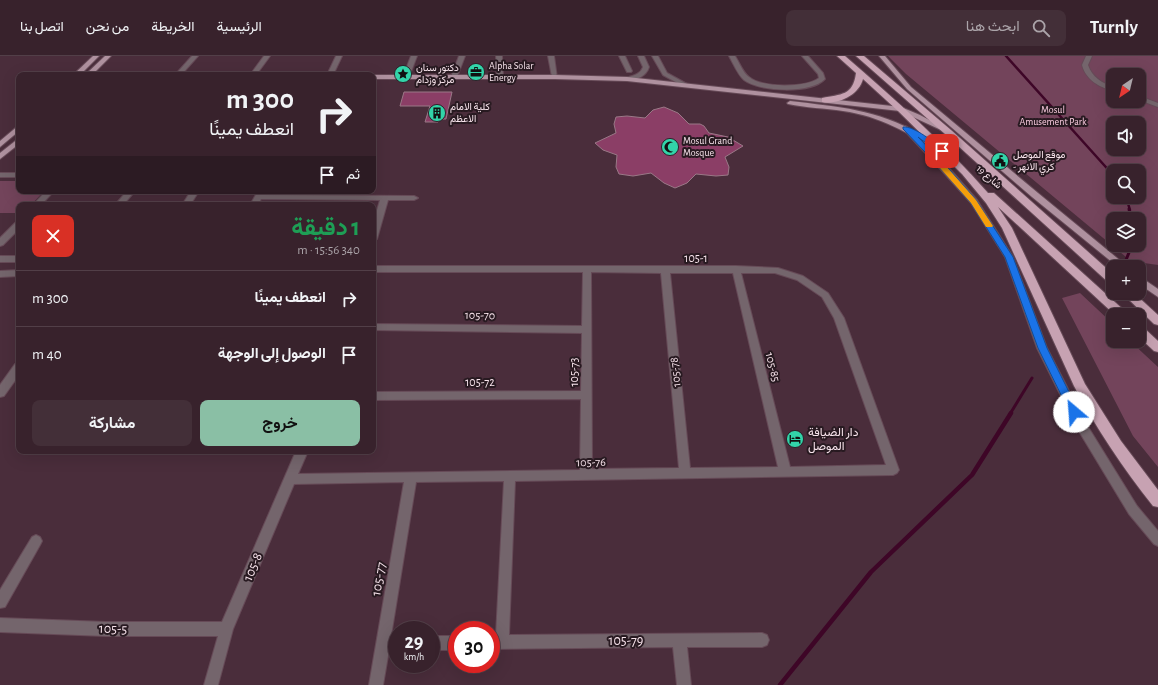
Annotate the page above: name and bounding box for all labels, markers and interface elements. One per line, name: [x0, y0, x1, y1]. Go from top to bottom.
search box: [786, 10, 1066, 46]
icon: search: [1030, 17, 1052, 39]
text: Turnly: [1090, 18, 1138, 37]
text: ابحث هنا: [966, 19, 1020, 34]
text: اتصل بنا: [20, 20, 64, 34]
text: من نحن: [86, 20, 129, 34]
text: الخريطة: [151, 20, 195, 34]
text: الرئيسية: [217, 20, 262, 34]
place label: Alpha Solar Energy: [489, 61, 534, 83]
office icon: Alpha Solar Energy: [466, 62, 486, 82]
place label: دكتور سنان مركز وزدام: [416, 63, 459, 86]
place icon: دكتور سنان مركز وزدام: [393, 64, 413, 84]
north arrow: [1106, 68, 1146, 108]
map controls: [1106, 68, 1146, 348]
text: 300 m: [226, 86, 294, 114]
icon: right: [308, 88, 360, 140]
place label: كلية الامام الاعظم: [450, 102, 491, 125]
building icon: كلية الامام الاعظم: [427, 103, 447, 123]
park label: Mosul Amusement Park: [1020, 105, 1087, 127]
button: sound: [1106, 116, 1146, 156]
text: انعطف يمينًا: [209, 121, 294, 139]
pin: [925, 134, 959, 168]
place label: Mosul Grand Mosque: [683, 136, 732, 158]
mosque icon: Mosul Grand Mosque: [660, 137, 680, 157]
icon: arrive: [931, 140, 953, 162]
place label: موقع الموصل - كري الانهر: [1013, 150, 1065, 175]
public building icon: موقع الموصل - كري الانهر: [990, 151, 1010, 171]
street label: شارع 19: [974, 163, 1004, 191]
icon: arrive: [316, 164, 338, 186]
button: search: [1106, 164, 1146, 204]
text: ثم: [346, 167, 360, 182]
button: layers: [1106, 212, 1146, 252]
button: close: [32, 215, 74, 257]
text: 1 دقيقة: [291, 216, 360, 240]
text: 340 m · 15:56: [297, 244, 360, 257]
street label: 105-1: [684, 252, 708, 264]
button: +: [1106, 260, 1146, 300]
icon: right: [338, 288, 360, 310]
text: انعطف يمينًا: [255, 290, 326, 305]
text: 300 m: [32, 291, 69, 306]
button: −: [1106, 308, 1146, 348]
street label: 105-70: [465, 309, 495, 321]
icon: arrive: [338, 344, 360, 366]
text: الوصول إلى الوجهة: [218, 346, 326, 361]
text: 40 m: [32, 347, 62, 362]
street label: 105-85: [764, 351, 782, 383]
street label: 105-78: [667, 356, 683, 387]
street label: 105-73: [568, 357, 580, 387]
street label: 105-72: [465, 376, 495, 388]
position arrow: [1053, 391, 1095, 433]
button: مشاركة: [32, 400, 192, 446]
button: خروج: [200, 400, 360, 446]
place label: دار الضيافة الموصل: [808, 426, 859, 454]
hotel icon: دار الضيافة الموصل: [785, 429, 805, 449]
street label: 105-76: [576, 456, 606, 468]
street label: 105-8: [241, 551, 265, 583]
street label: 105-77: [369, 561, 389, 597]
speed limit sign: 30: [448, 621, 500, 673]
street label: 105-5: [99, 622, 127, 636]
text: 29: [404, 632, 424, 652]
street label: 105-79: [609, 634, 643, 648]
text: km/h: [404, 652, 424, 662]

